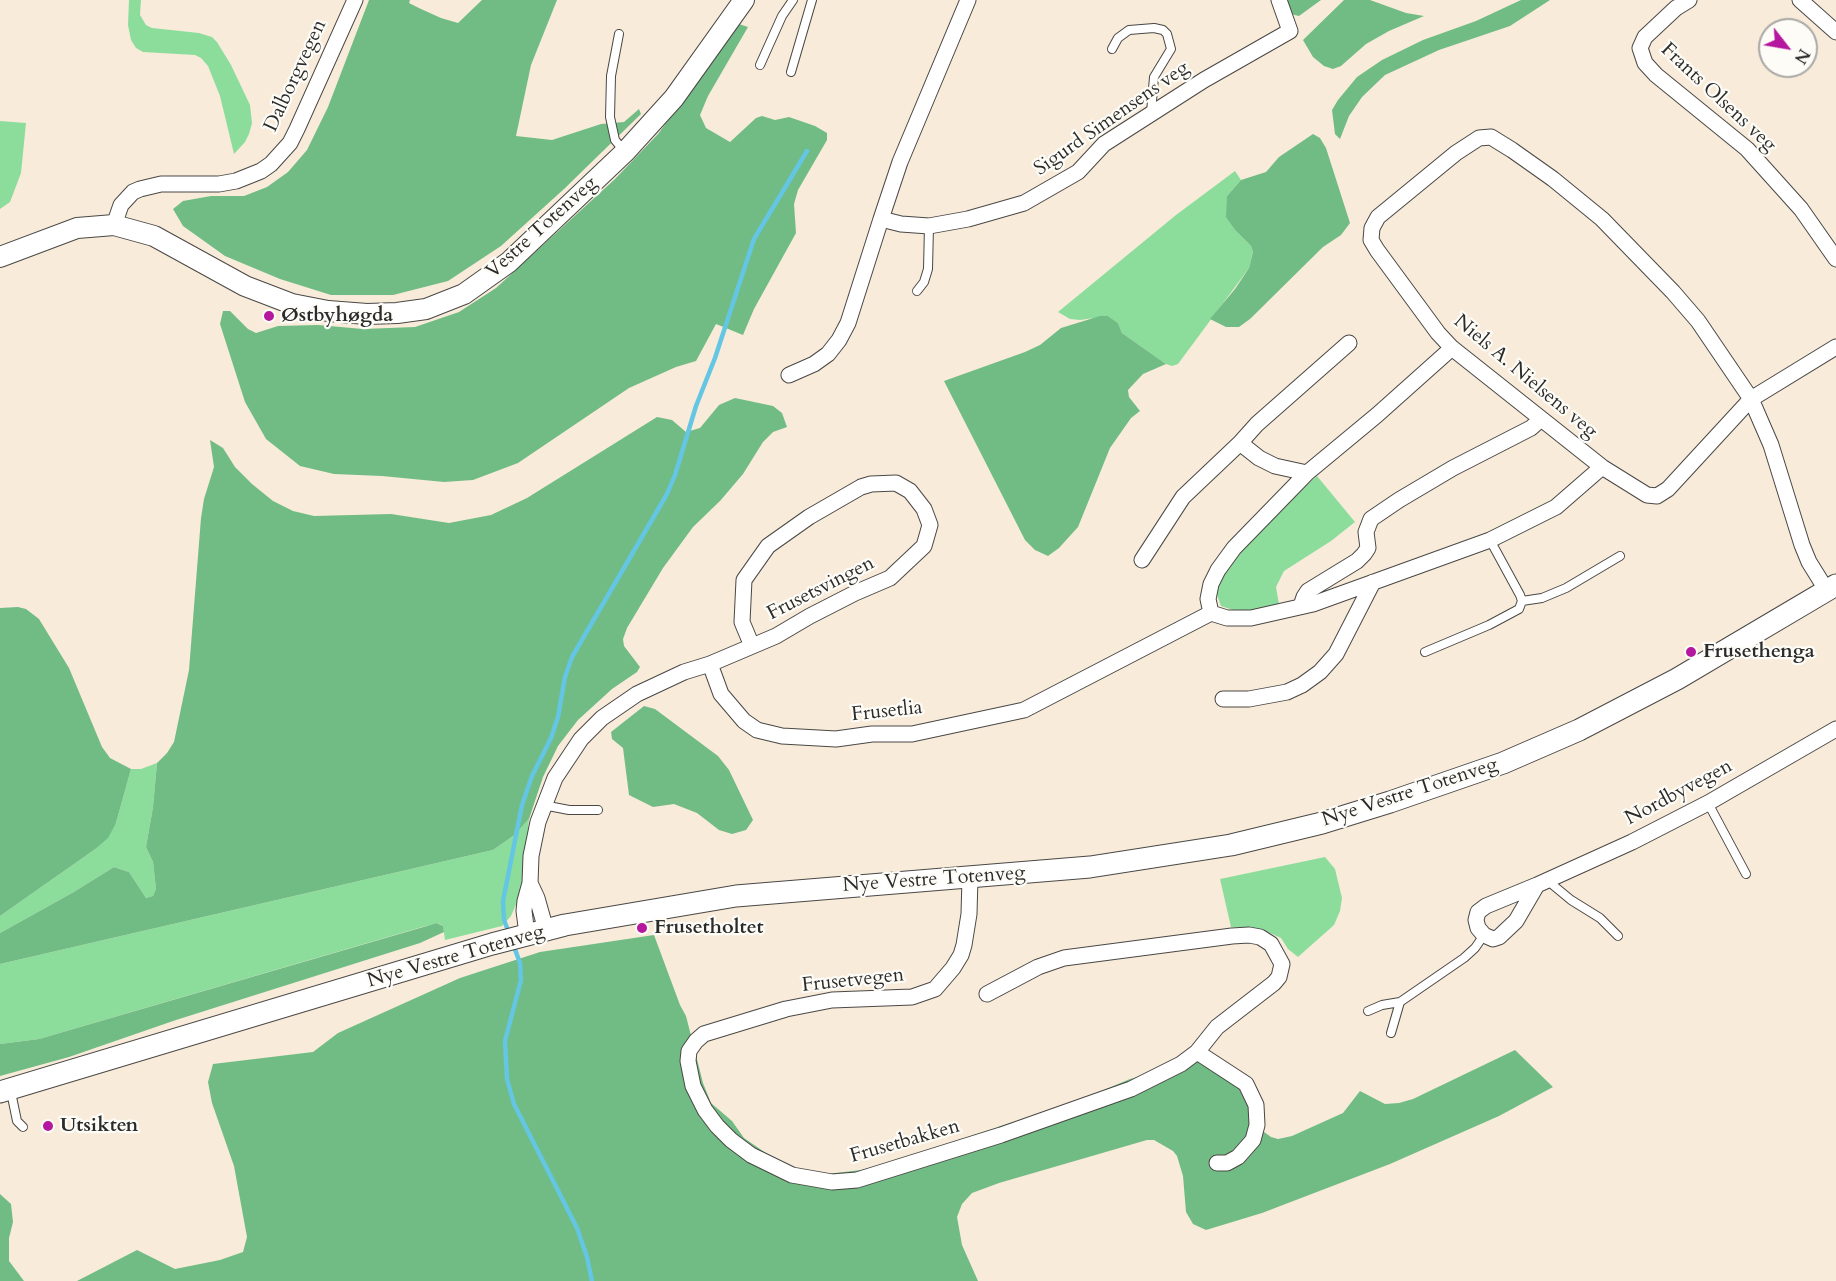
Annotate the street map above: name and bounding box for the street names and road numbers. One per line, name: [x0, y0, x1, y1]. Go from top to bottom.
street label: Dalborgvegen: [260, 16, 332, 136]
street label: Frants Olsens veg: [1655, 38, 1781, 158]
street label: Sigurd Simensens veg: [1030, 56, 1194, 182]
street label: Vestre Totenveg: [482, 172, 602, 284]
street label: Niels A. Nielsens veg: [1448, 310, 1602, 444]
street label: Frusetsvingen: [763, 552, 879, 626]
street label: Frusetlia: [850, 696, 924, 728]
street label: Nye Vestre Totenveg: [1319, 753, 1501, 833]
street label: Nordbyvegen: [1621, 755, 1737, 831]
street label: Nye Vestre Totenveg: [842, 862, 1026, 898]
street label: Nye Vestre Totenveg: [365, 920, 547, 994]
street label: Frusetvegen: [801, 964, 905, 998]
street label: Frusetbakken: [847, 1115, 963, 1169]

